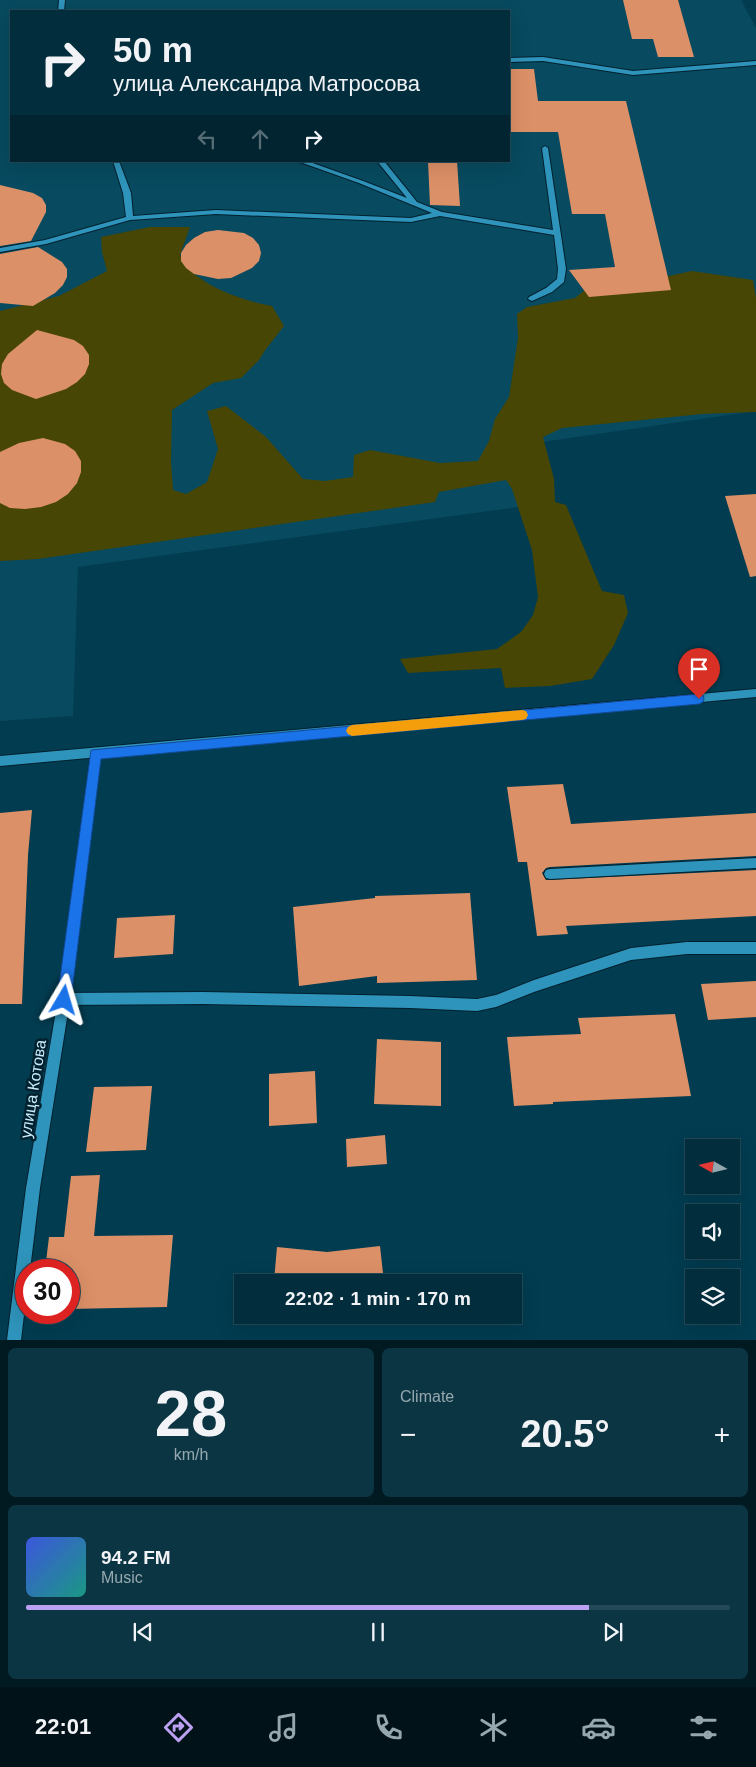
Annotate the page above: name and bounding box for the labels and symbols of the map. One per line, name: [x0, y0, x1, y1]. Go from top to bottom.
pin: [678, 648, 720, 699]
position arrow: [37, 973, 89, 1025]
street label: улица Котова: [17, 1038, 49, 1139]
north arrow: [685, 1139, 740, 1194]
speed limit sign: 30: [15, 1259, 80, 1324]

